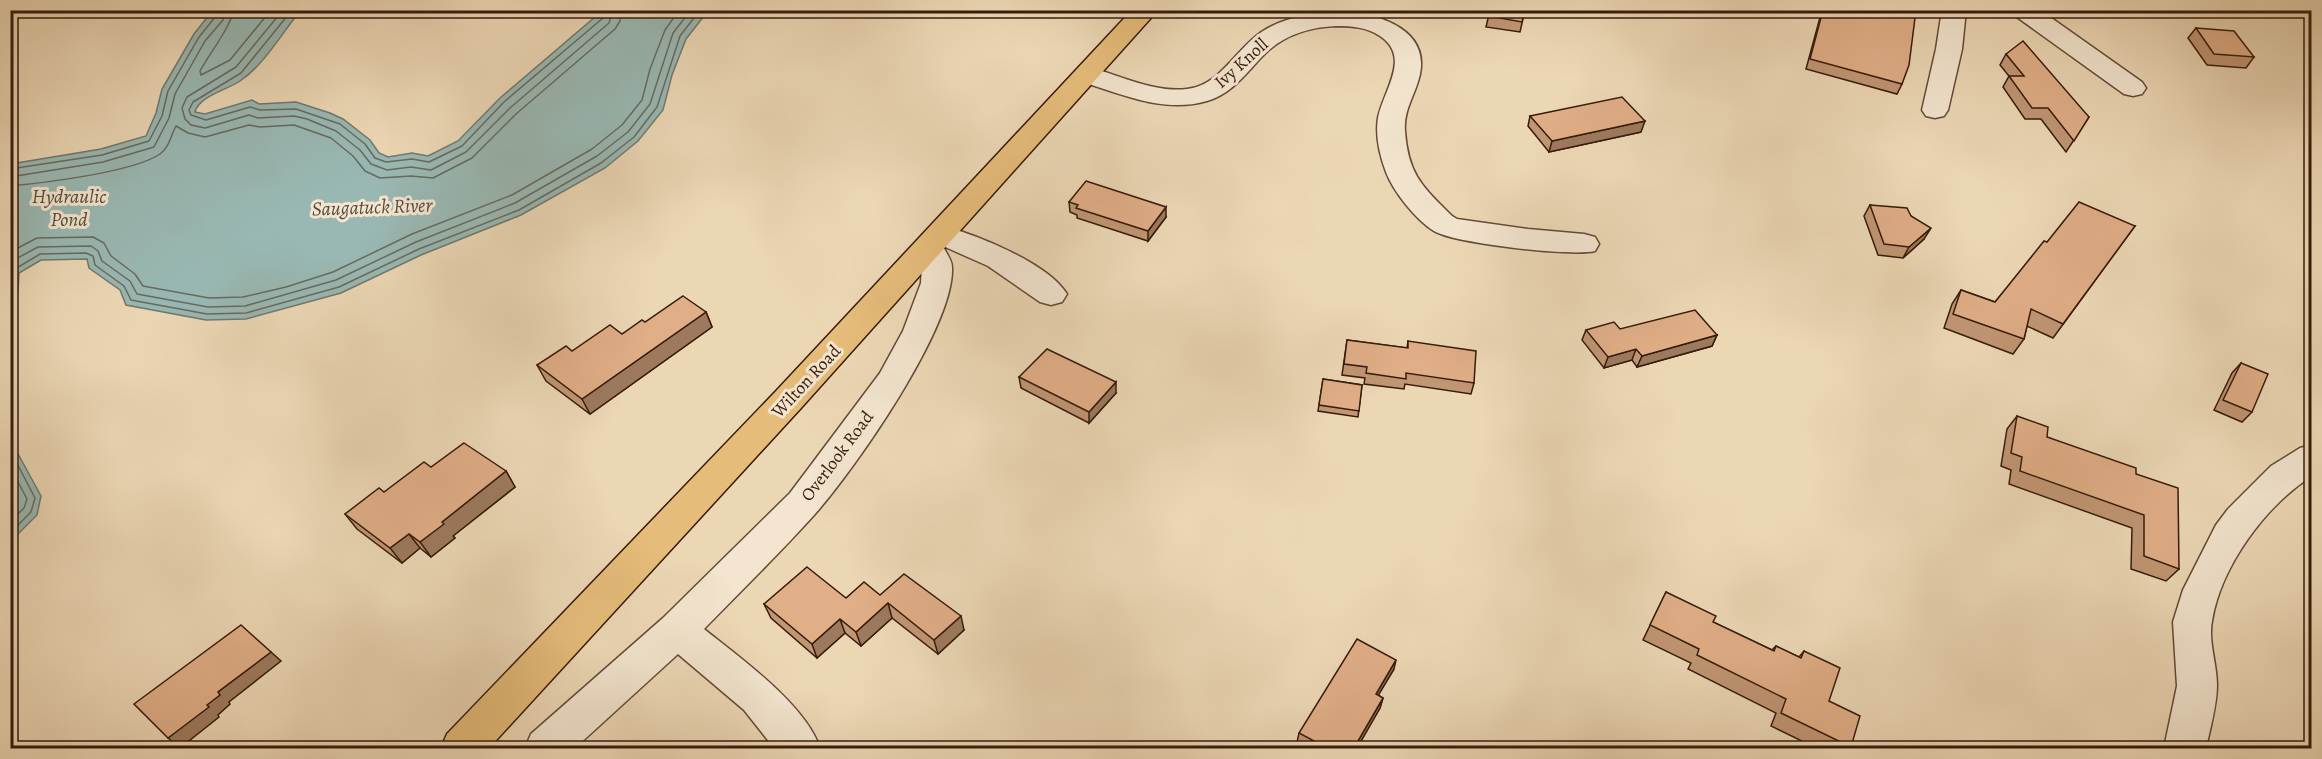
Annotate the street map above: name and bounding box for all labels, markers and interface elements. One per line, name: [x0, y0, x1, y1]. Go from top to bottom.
street label: Ivy Knoll: [1209, 32, 1273, 93]
water label: Hydraulic Pond: [32, 183, 106, 233]
water label: Saugatuck River: [311, 191, 434, 223]
street label: Wilton Road: [765, 339, 846, 423]
street label: Overlook Road: [795, 406, 879, 506]

